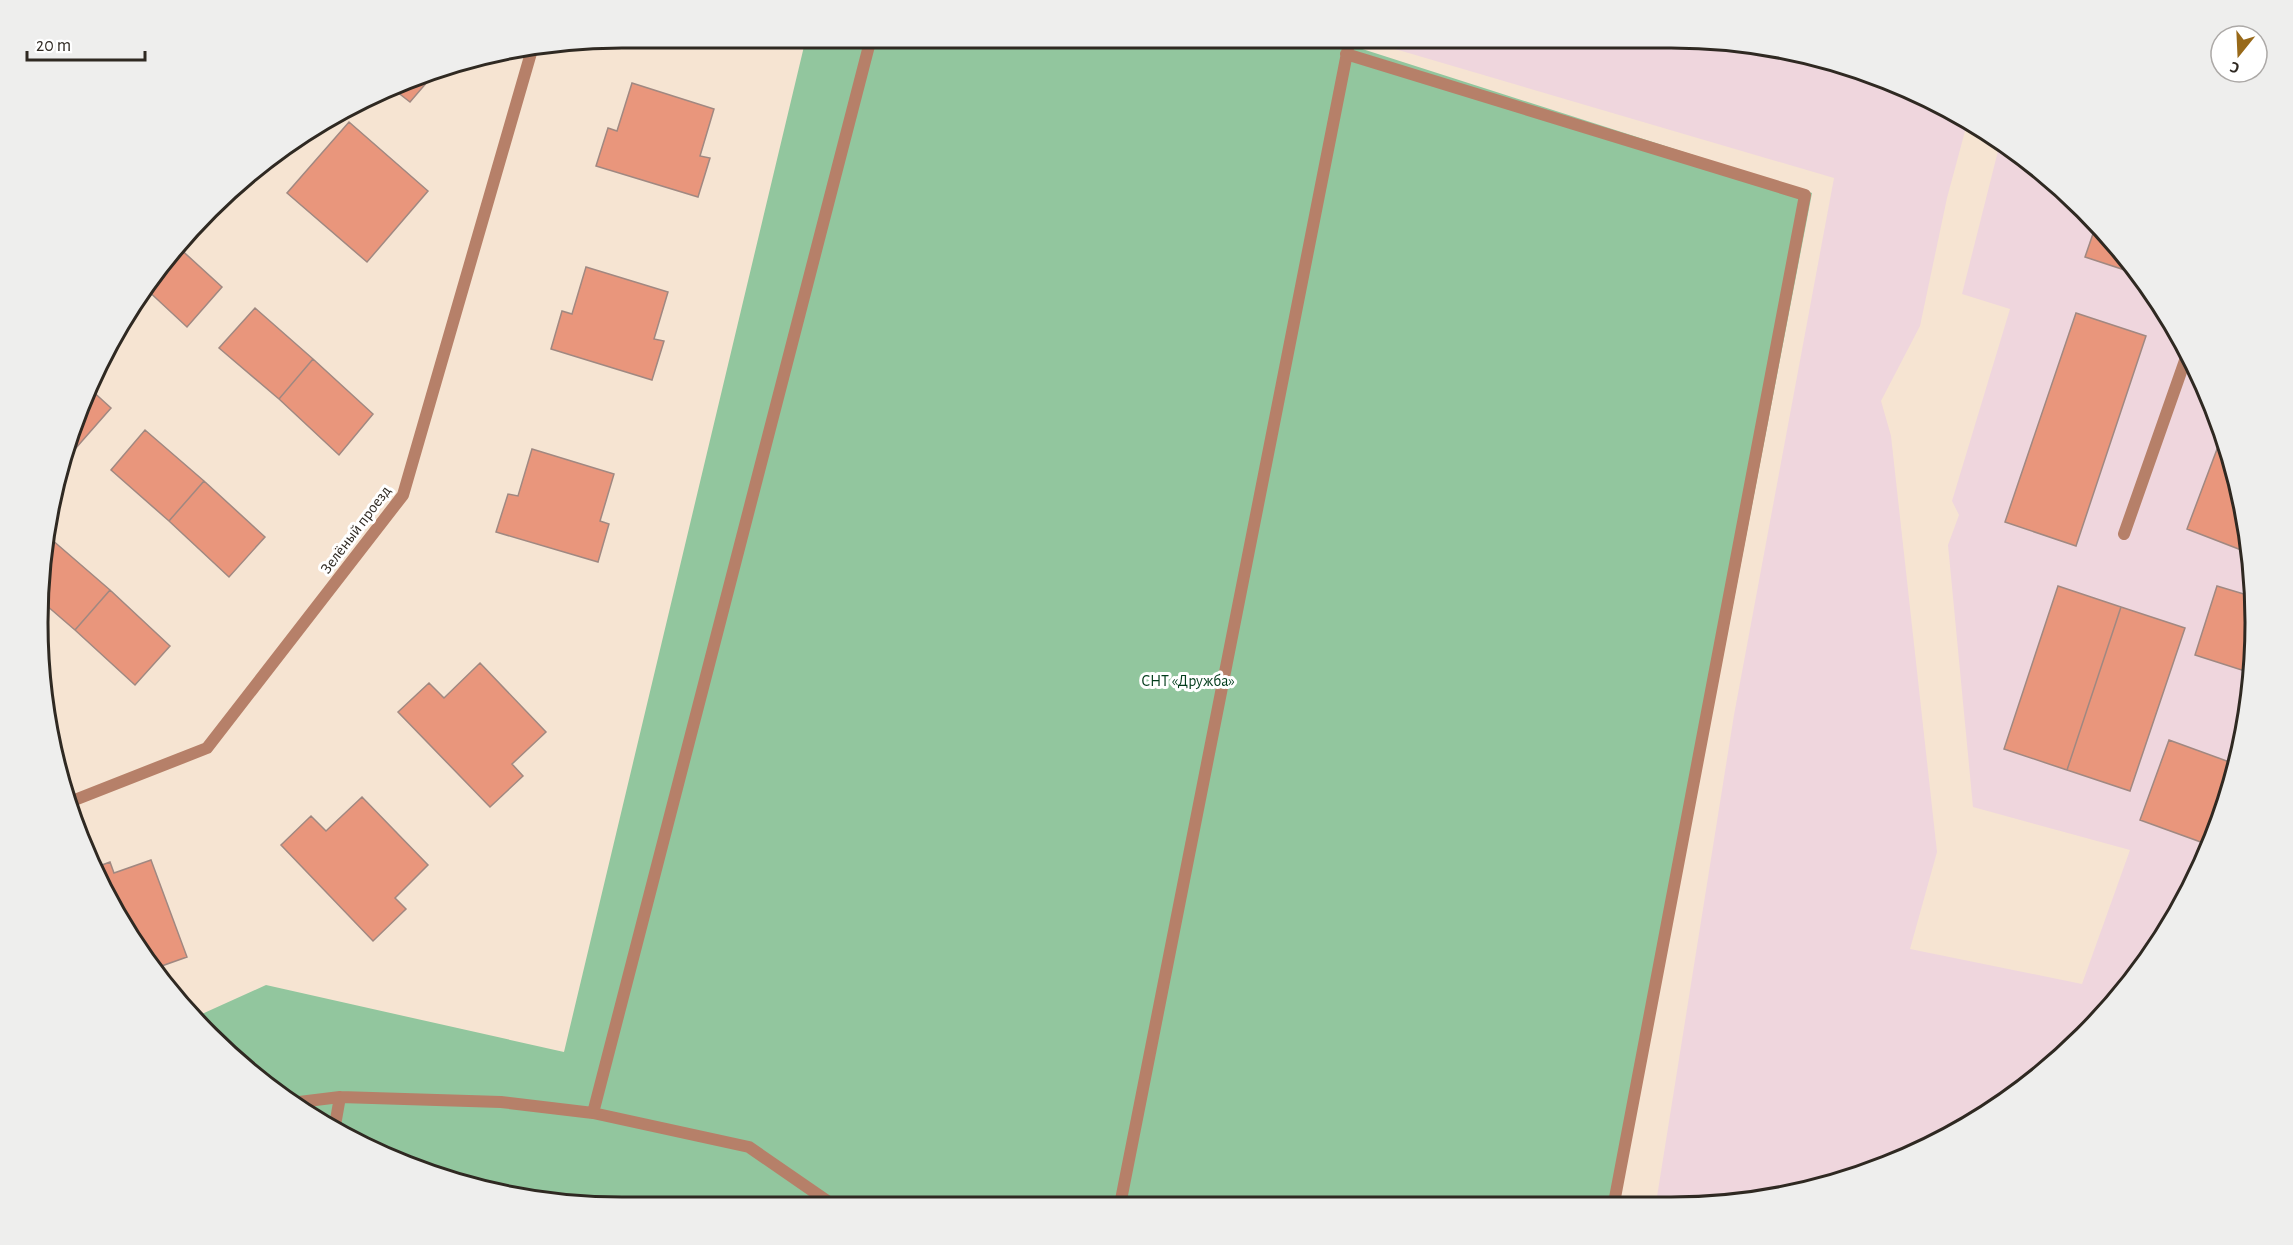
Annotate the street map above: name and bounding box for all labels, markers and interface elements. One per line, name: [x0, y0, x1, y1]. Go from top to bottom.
scale bar: [27, 24, 146, 62]
north arrow: [2209, 24, 2269, 84]
text: 20 m: [36, 37, 71, 55]
text: С: [2228, 58, 2241, 76]
street label: Зелёный проезд: [318, 483, 394, 577]
park label: СНТ «Дружба»: [1141, 673, 1235, 690]

